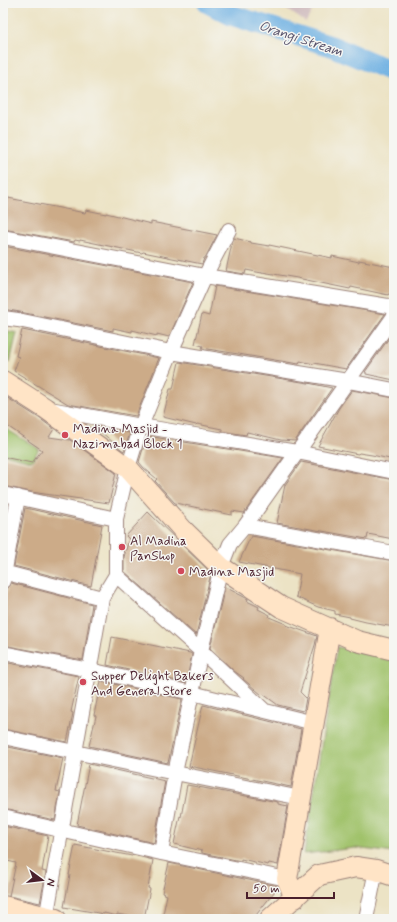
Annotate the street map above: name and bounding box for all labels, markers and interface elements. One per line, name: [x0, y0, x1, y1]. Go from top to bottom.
water label: Orangi Stream: [256, 17, 345, 63]
place label: Madina Masjid - Nazimabad Block 1: [73, 421, 183, 453]
marker: Madina Masjid - Nazimabad Block 1: [60, 430, 70, 440]
place label: Al Madina PanShop: [130, 533, 187, 565]
marker: Al Madina PanShop: [117, 542, 127, 552]
place label: Madina Masjid: [189, 564, 274, 581]
marker: Madina Masjid: [176, 566, 186, 576]
place label: Supper Delight Bakers And General Store: [91, 668, 214, 700]
marker: Supper Delight Bakers And General Store: [78, 677, 88, 687]
north arrow: [22, 860, 62, 900]
scale bar: [247, 874, 334, 900]
text: N: [43, 877, 58, 888]
text: 50 m: [253, 881, 280, 897]

